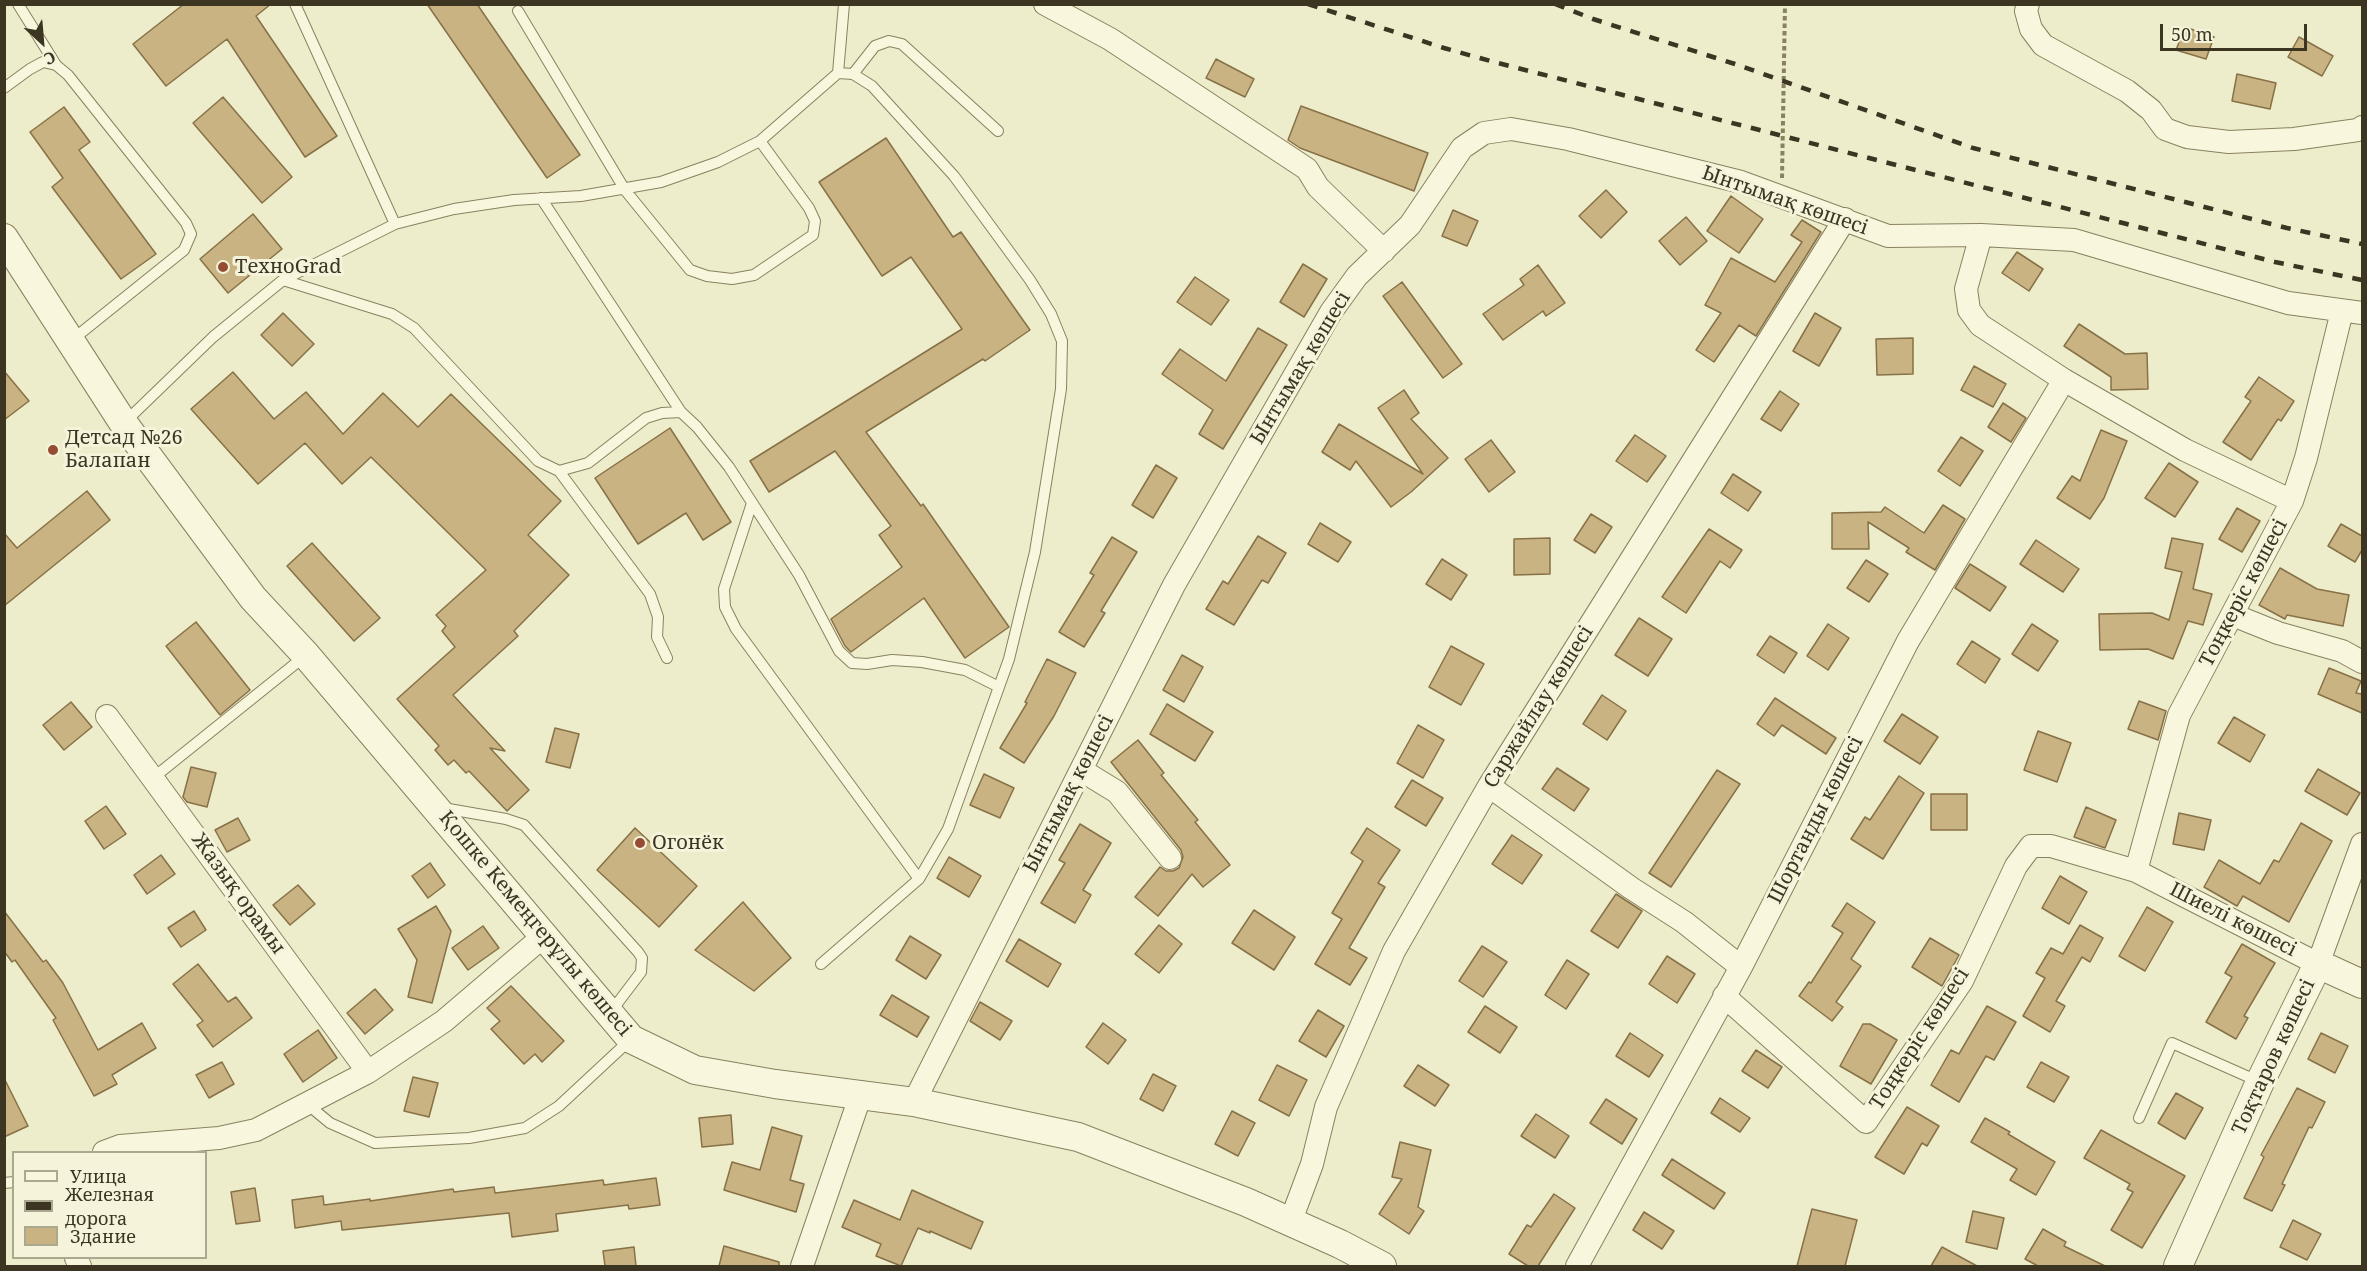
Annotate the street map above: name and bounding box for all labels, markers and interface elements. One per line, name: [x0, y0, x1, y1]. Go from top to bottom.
north arrow: [12, 12, 72, 72]
scale bar: [2163, 12, 2310, 50]
text: 50 m: [2171, 22, 2213, 46]
text: С: [40, 46, 59, 70]
street label: Ынтымақ көшесі: [1699, 161, 1871, 241]
place label: ТехноGrad: [235, 255, 342, 279]
marker: ТехноGrad: [216, 260, 230, 274]
street label: Ынтымақ көшесі: [1246, 287, 1356, 449]
place label: Детсад №26 Балапан: [65, 426, 183, 473]
marker: Детсад №26 Балапан: [46, 443, 60, 457]
street label: Тоңкерiс көшесі: [2195, 515, 2293, 671]
street label: Саржайлау көшесі: [1479, 621, 1599, 793]
street label: Ынтымақ көшесі: [1019, 711, 1119, 877]
street label: Шортанды көшесі: [1763, 732, 1869, 908]
street label: Қошке Кемеңгерұлы көшесі: [434, 806, 636, 1042]
street label: Жазық орамы: [186, 829, 290, 959]
place label: Огонёк: [652, 831, 724, 855]
marker: Огонёк: [633, 836, 647, 850]
street label: Шиелі көшесі: [2165, 878, 2301, 962]
street label: Тоңкерiс көшесі: [1865, 964, 1975, 1114]
street label: Тоқтаров көшесі: [2227, 975, 2321, 1139]
legend: [12, 1151, 207, 1259]
text: Улица: [70, 1164, 127, 1188]
text: Железная дорога: [65, 1182, 154, 1230]
text: Здание: [70, 1224, 136, 1248]

